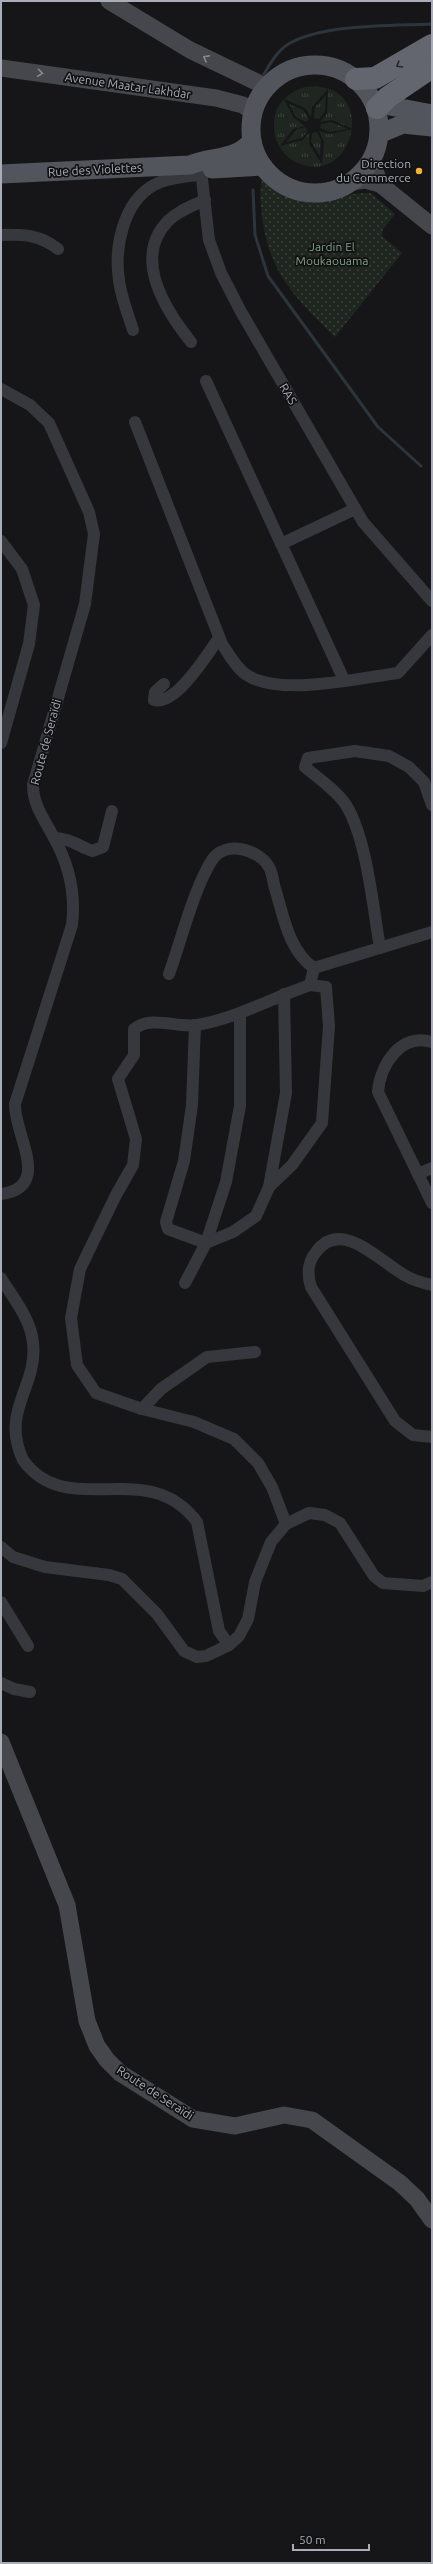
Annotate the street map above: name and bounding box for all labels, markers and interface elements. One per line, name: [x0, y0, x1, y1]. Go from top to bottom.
one-way arrow: [203, 55, 210, 63]
one-way arrow: [396, 60, 403, 67]
one-way arrow: [37, 68, 43, 77]
street label: Avenue Maatar Lakhdar: [64, 70, 192, 101]
place label: Direction du Commerce: [336, 157, 411, 184]
street label: Rue des Violettes: [48, 161, 142, 178]
marker: Direction du Commerce: [414, 166, 424, 176]
park label: Jardin El Moukaouama: [295, 240, 369, 267]
street label: RAS: [277, 381, 300, 407]
street label: Route de Seraïdi: [28, 697, 63, 786]
street label: Route de Seraïdi: [115, 2063, 196, 2122]
scale bar: [293, 2526, 369, 2552]
text: 50 m: [299, 2533, 326, 2546]

